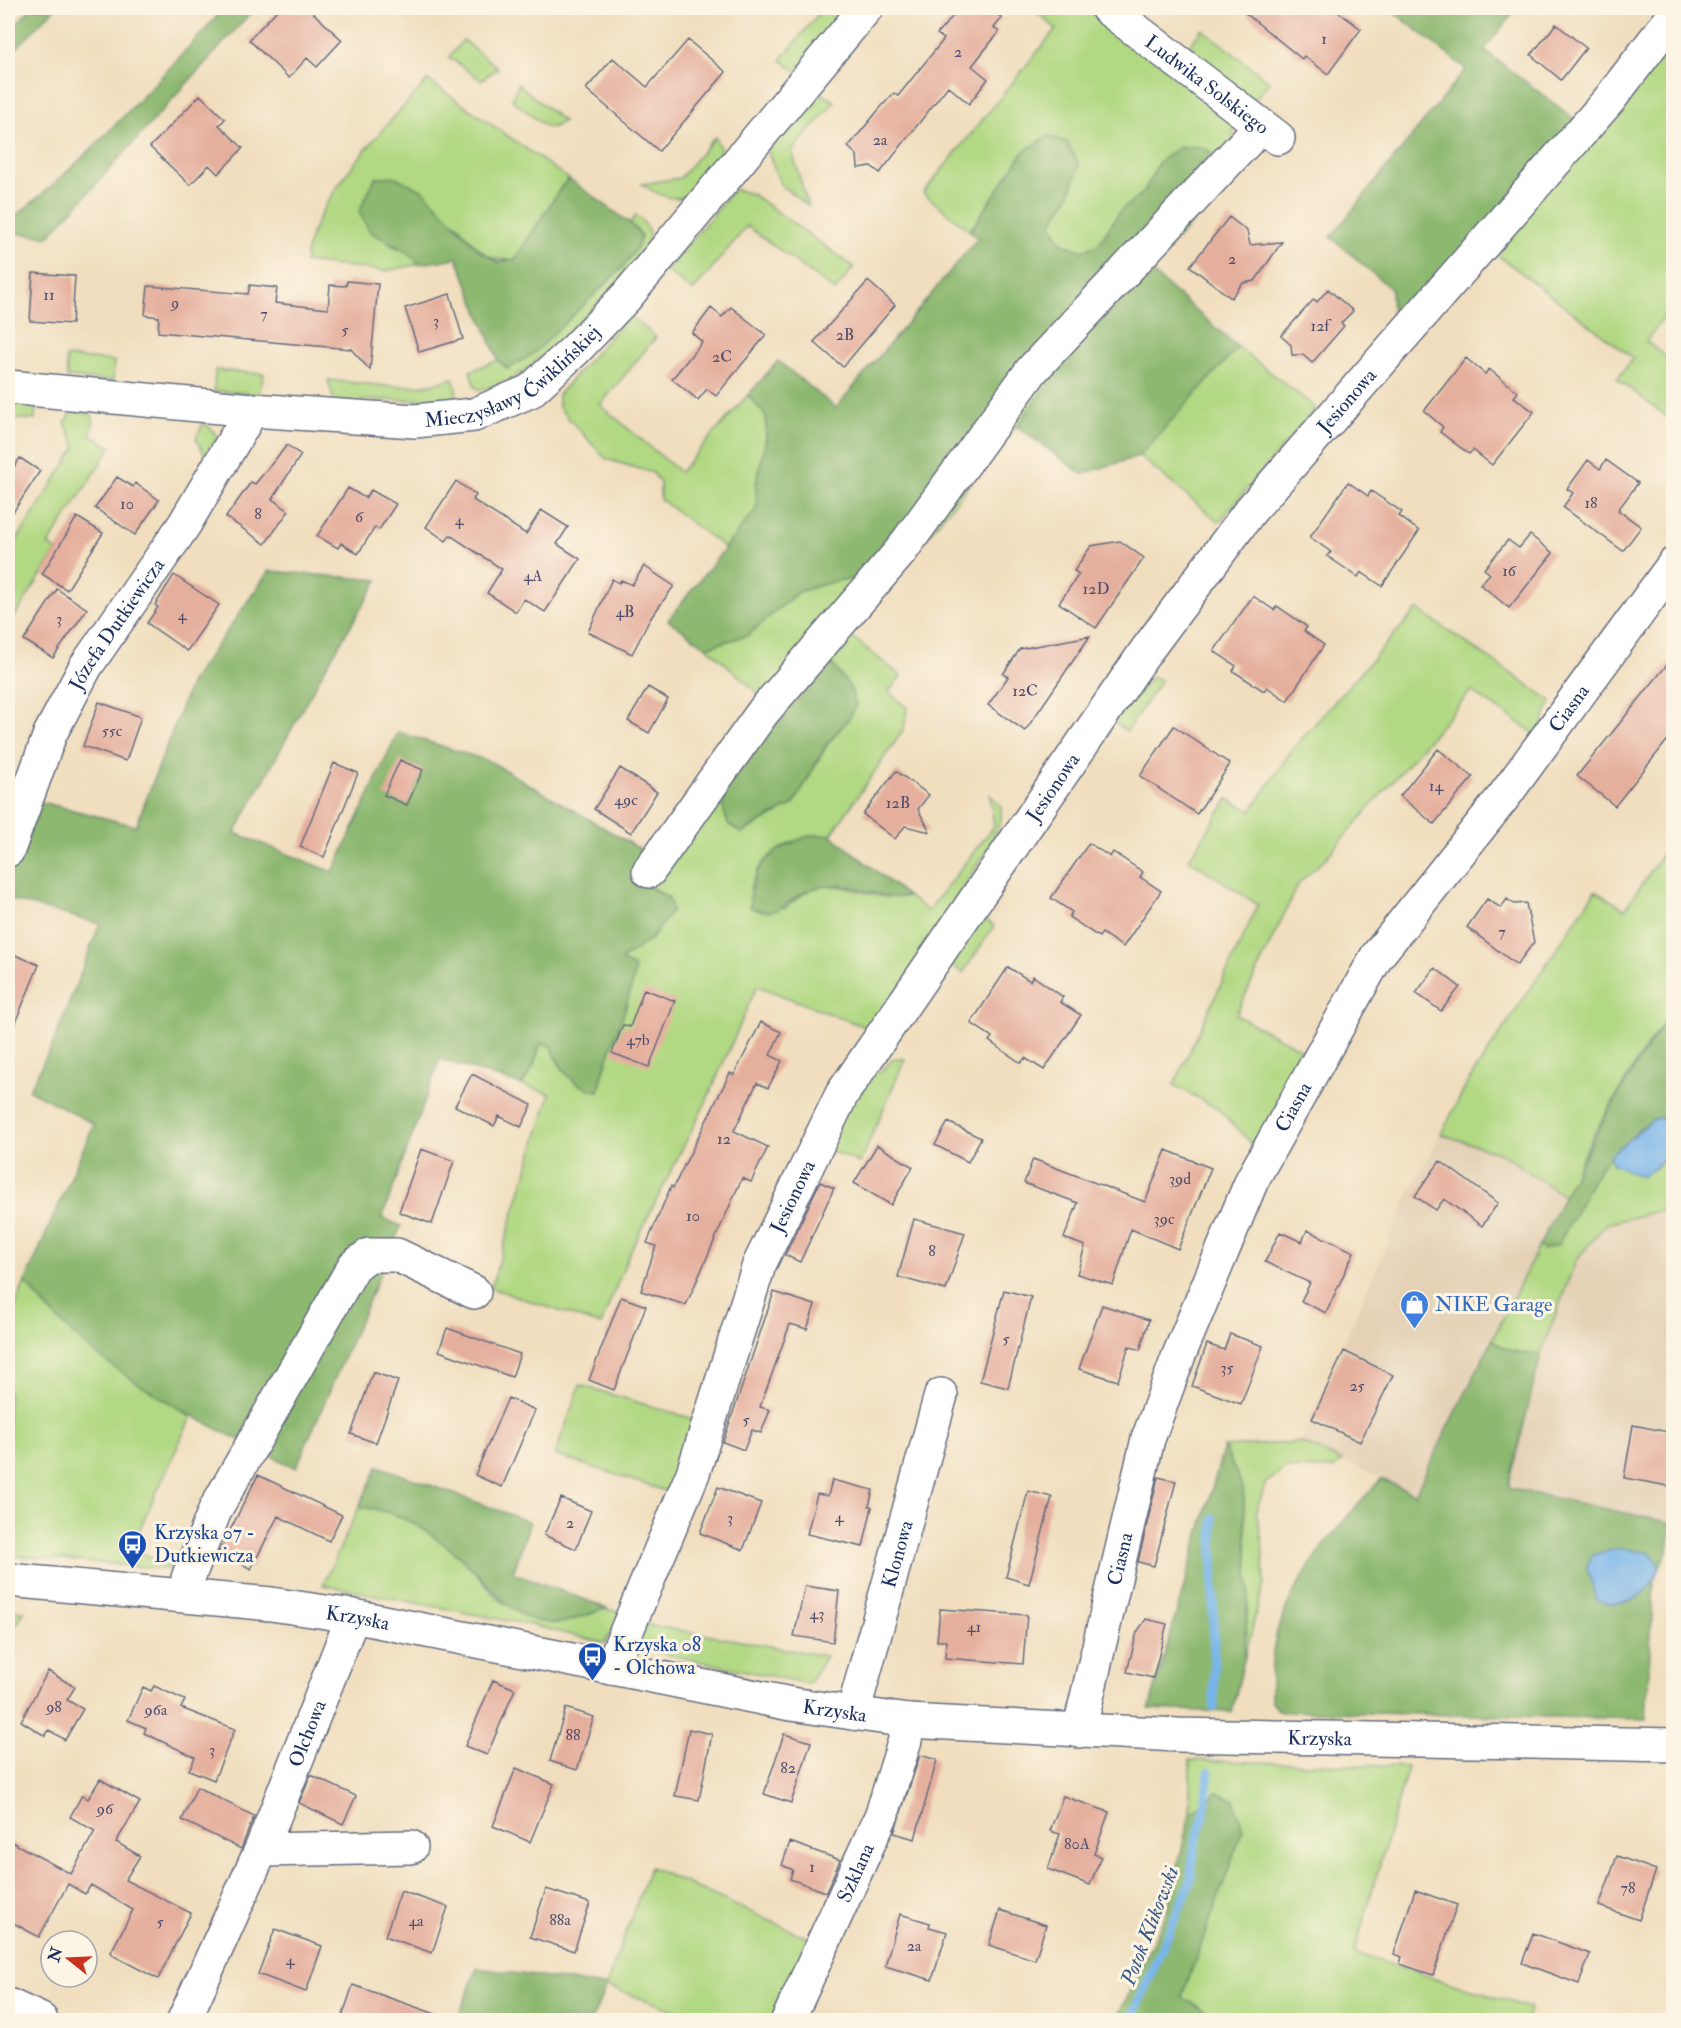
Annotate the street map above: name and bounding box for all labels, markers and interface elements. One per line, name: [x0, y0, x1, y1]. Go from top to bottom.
street label: Ludwika Solskiego: [1140, 29, 1274, 139]
house number: 1: [1321, 29, 1327, 49]
house number: 2: [954, 42, 962, 62]
house number: 2a: [873, 130, 888, 150]
house number: 2: [1228, 249, 1236, 269]
house number: 11: [43, 285, 55, 305]
house number: 9: [170, 293, 179, 313]
house number: 7: [260, 304, 268, 324]
house number: 3: [433, 311, 439, 331]
house number: 12f: [1310, 316, 1332, 336]
street label: Mieczysławy Ćwiklińskiej: [423, 319, 605, 432]
house number: 5: [341, 320, 349, 340]
house number: 2B: [836, 325, 854, 345]
house number: 2C: [712, 347, 732, 367]
street label: Jesionowa: [1311, 362, 1382, 439]
house number: 18: [1584, 493, 1598, 513]
house number: 10: [120, 494, 134, 514]
house number: 8: [254, 504, 262, 524]
house number: 6: [355, 507, 364, 527]
house number: 4: [455, 510, 465, 530]
street label: Józefa Dutkiewicza: [63, 552, 170, 695]
house number: 16: [1502, 561, 1517, 581]
house number: 4A: [524, 566, 542, 586]
house number: 12D: [1083, 579, 1109, 599]
house number: 4B: [615, 602, 635, 622]
house number: 4: [178, 605, 188, 625]
house number: 3: [56, 609, 62, 629]
street label: Ciasna: [1543, 679, 1595, 737]
house number: 12C: [1012, 681, 1038, 701]
house number: 55c: [102, 721, 123, 741]
street label: Jesionowa: [1020, 747, 1085, 827]
house number: 14: [1429, 776, 1445, 796]
house number: 49c: [614, 790, 638, 810]
house number: 12B: [886, 793, 910, 813]
house number: 7: [1498, 922, 1506, 942]
house number: 47b: [626, 1030, 650, 1050]
street label: Ciasna: [1269, 1077, 1317, 1136]
house number: 12: [717, 1129, 731, 1149]
street label: Jesionowa: [764, 1155, 821, 1238]
house number: 39d: [1169, 1169, 1191, 1189]
house number: 10: [686, 1206, 700, 1226]
house number: 39c: [1154, 1209, 1175, 1229]
house number: 8: [928, 1241, 936, 1261]
shop icon: NIKE Garage: [1398, 1288, 1430, 1330]
place label: NIKE Garage: [1435, 1292, 1552, 1317]
house number: 5: [1002, 1329, 1010, 1349]
house number: 35: [1220, 1358, 1234, 1378]
house number: 25: [1349, 1376, 1365, 1396]
house number: 5: [742, 1410, 750, 1430]
house number: 4: [835, 1507, 845, 1527]
house number: 3: [727, 1508, 733, 1528]
house number: 2: [566, 1513, 574, 1533]
street label: Klonowa: [876, 1517, 918, 1591]
place label: Krzyska 07 - Dutkiewicza: [154, 1520, 255, 1568]
bus stop icon: Krzyska 07 - Dutkiewicza: [117, 1528, 149, 1570]
street label: Ciasna: [1101, 1529, 1138, 1588]
street label: Krzyska: [324, 1600, 393, 1636]
house number: 43: [810, 1604, 824, 1624]
house number: 41: [967, 1617, 981, 1637]
place label: Krzyska 08 - Olchowa: [613, 1632, 701, 1680]
bus stop icon: Krzyska 08 - Olchowa: [576, 1640, 608, 1682]
street label: Krzyska: [801, 1693, 869, 1727]
street label: Olchowa: [282, 1696, 332, 1770]
house number: 98: [45, 1697, 62, 1717]
house number: 96a: [144, 1700, 168, 1720]
house number: 88: [565, 1725, 581, 1745]
street label: Krzyska: [1287, 1725, 1353, 1751]
house number: 3: [209, 1740, 215, 1760]
house number: 82: [780, 1758, 796, 1778]
house number: 96: [96, 1799, 114, 1819]
house number: 80A: [1064, 1834, 1090, 1854]
street label: Szklana: [831, 1838, 880, 1906]
house number: 1: [809, 1857, 815, 1877]
water label: Potok Klikowski: [1114, 1862, 1185, 1991]
house number: 78: [1621, 1878, 1636, 1898]
house number: 88a: [549, 1910, 571, 1930]
house number: 4a: [408, 1911, 424, 1931]
house number: 5: [156, 1912, 164, 1932]
north arrow: [39, 1929, 99, 1989]
house number: 2a: [907, 1936, 922, 1956]
text: N: [44, 1944, 68, 1966]
house number: 4: [286, 1950, 296, 1970]

